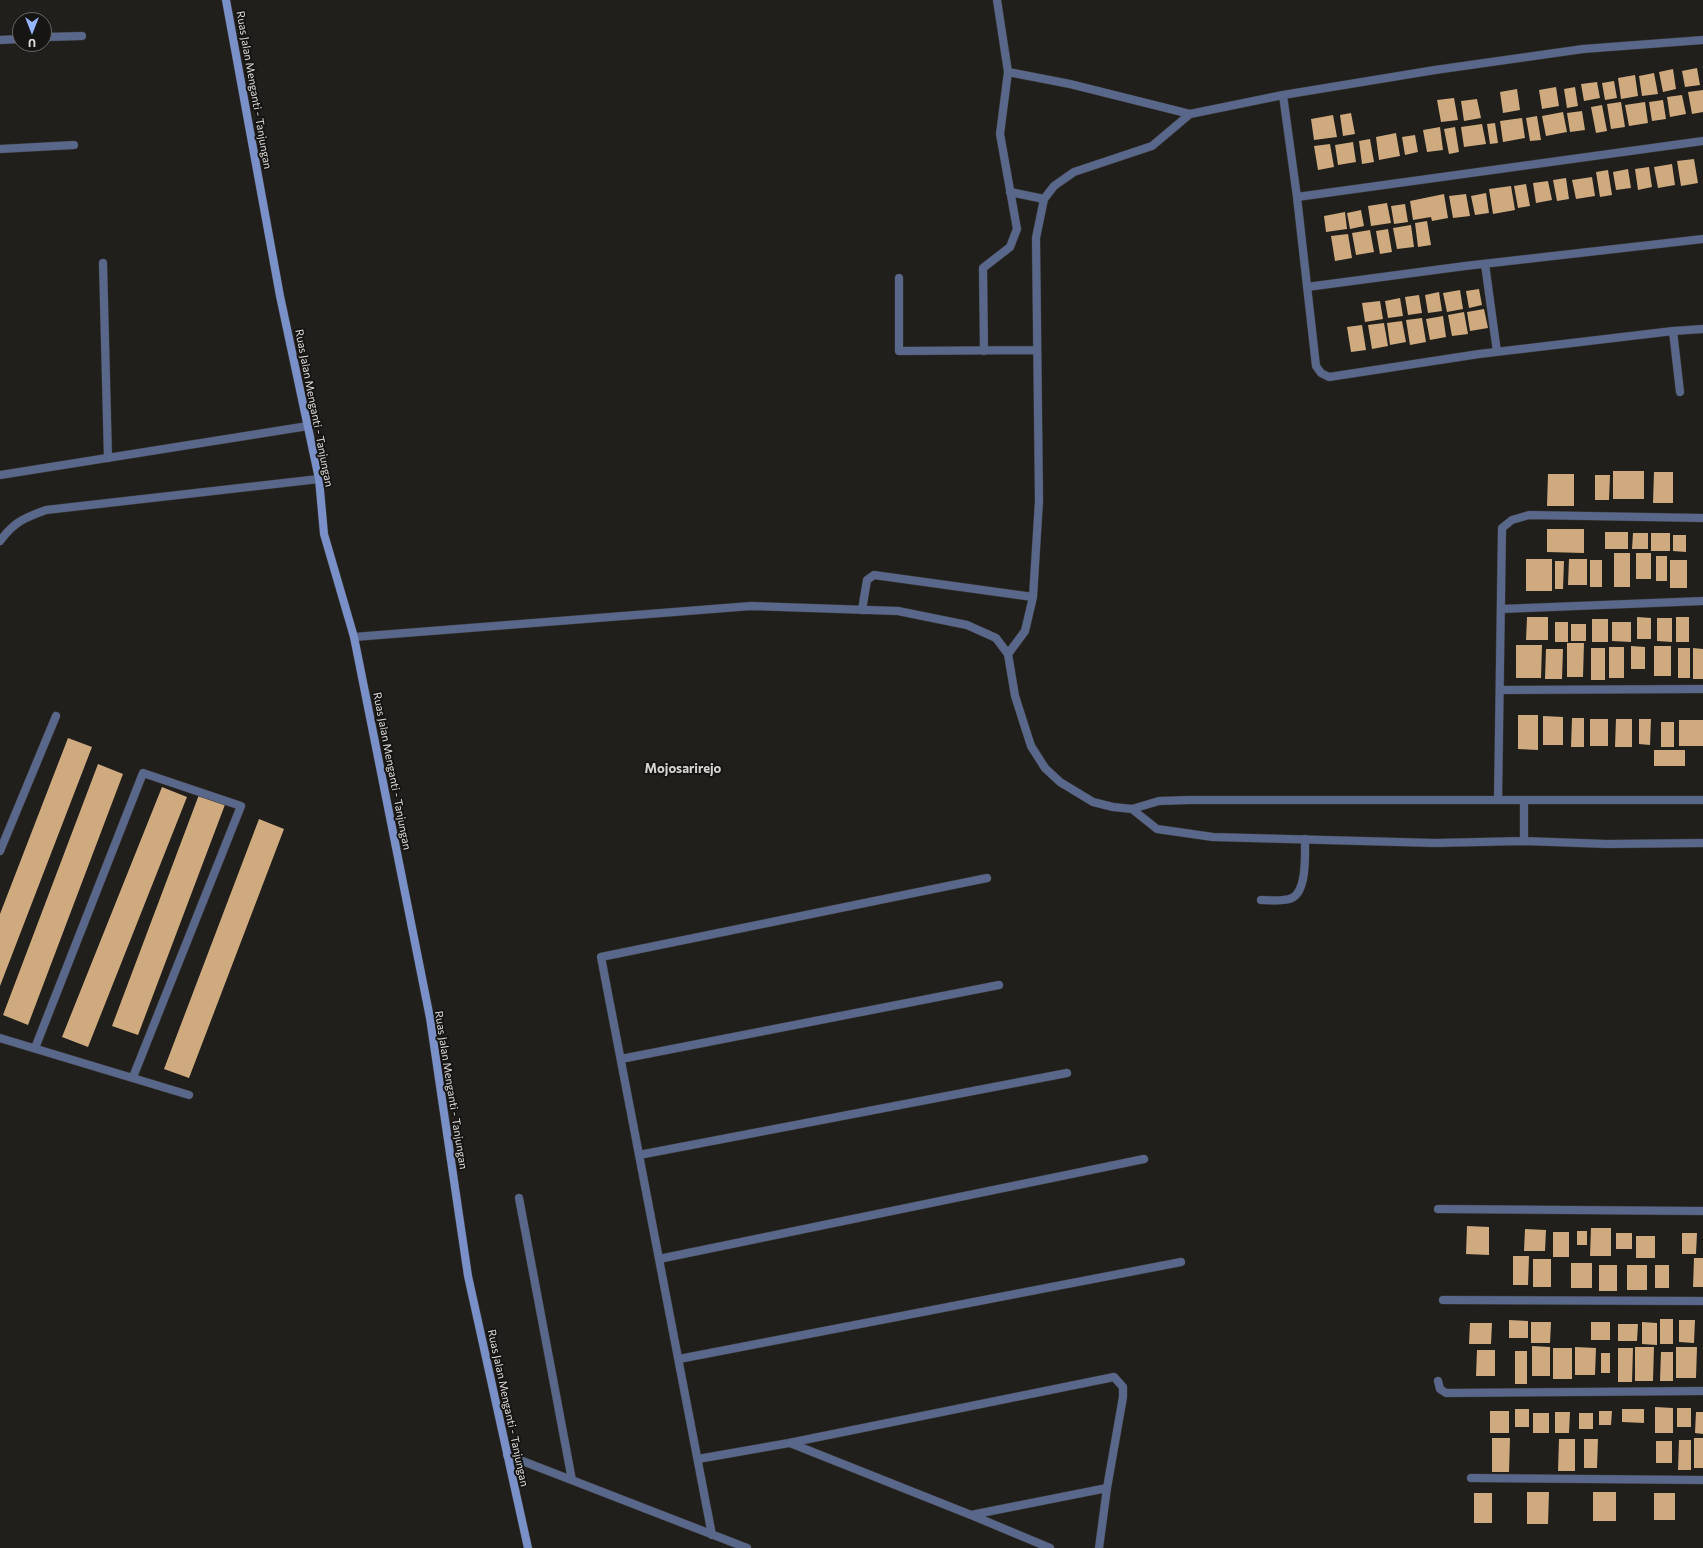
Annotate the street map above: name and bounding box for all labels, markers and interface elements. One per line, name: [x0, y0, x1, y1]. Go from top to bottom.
street label: Ruas Jalan Menganti - Tanjungan: [234, 10, 274, 170]
north arrow: [12, 12, 52, 52]
text: U: [28, 37, 36, 50]
street label: Ruas Jalan Menganti - Tanjungan: [292, 328, 336, 488]
street label: Ruas Jalan Menganti - Tanjungan: [370, 691, 414, 851]
district label: Mojosarirejo: [645, 761, 721, 777]
street label: Ruas Jalan Menganti - Tanjungan: [432, 1010, 470, 1170]
street label: Ruas Jalan Menganti - Tanjungan: [485, 1328, 531, 1488]

